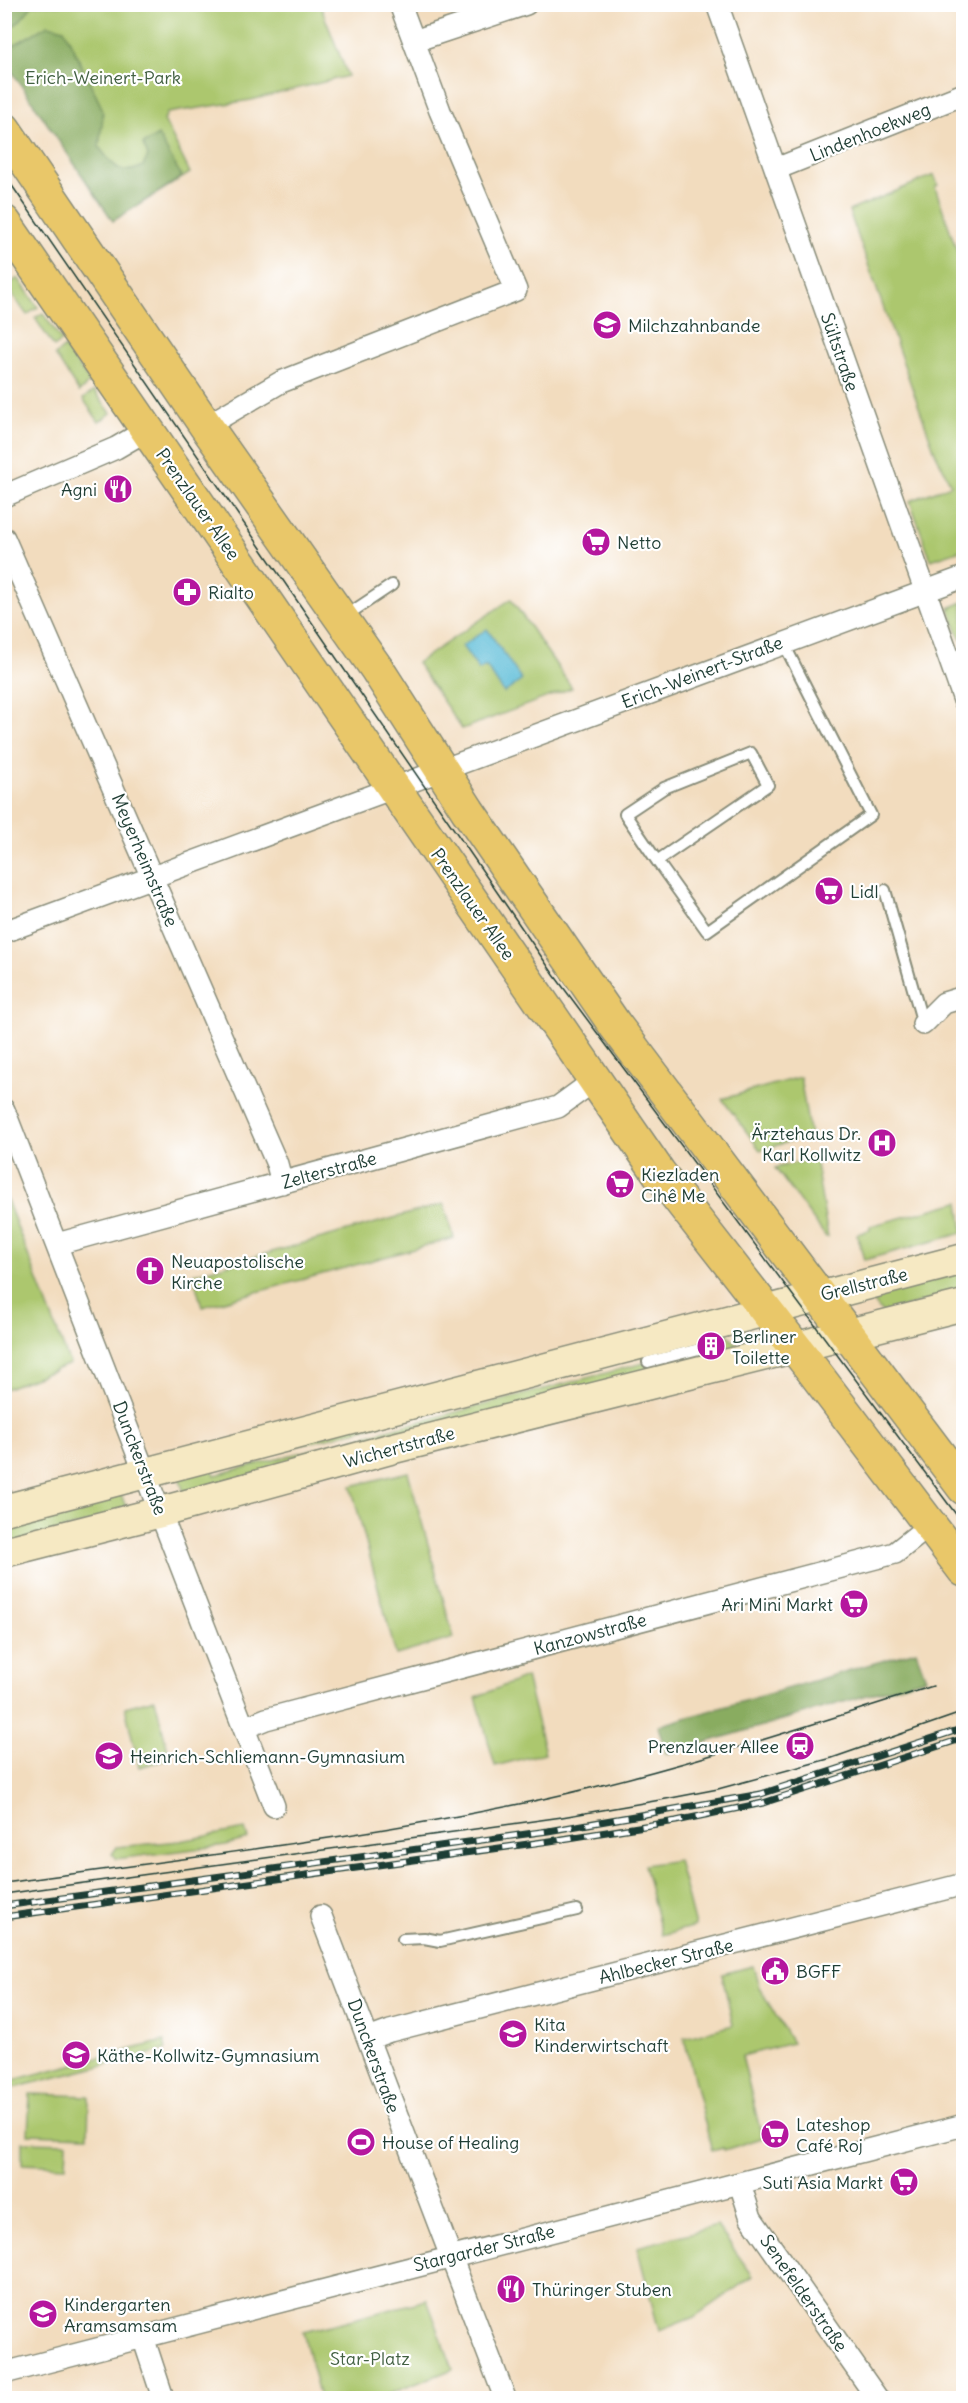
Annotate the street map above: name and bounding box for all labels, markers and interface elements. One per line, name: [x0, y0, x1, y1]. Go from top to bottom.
park label: Erich-Weinert-Park: [25, 66, 181, 89]
street label: Lindenhoekweg: [806, 97, 934, 167]
school or university icon: Milchzahnbande: [591, 309, 623, 341]
street label: Sültstraße: [816, 310, 864, 394]
place label: Milchzahnbande: [628, 314, 761, 337]
street label: Prenzlauer Allee: [151, 444, 245, 564]
restaurant icon: Agni: [102, 473, 134, 505]
place label: Agni: [61, 478, 97, 501]
supermarket icon: Netto: [580, 526, 612, 558]
place label: Netto: [617, 531, 661, 554]
pharmacy icon: Rialto: [171, 576, 203, 608]
place label: Rialto: [208, 581, 254, 604]
street label: Erich-Weinert-Straße: [618, 631, 786, 713]
street label: Meyerheimstraße: [107, 790, 183, 930]
street label: Prenzlauer Allee: [426, 844, 520, 964]
supermarket icon: Lidl: [813, 875, 845, 907]
place label: Lidl: [850, 880, 878, 903]
place label: Ärztehaus Dr. Karl Kollwitz: [752, 1122, 861, 1166]
hospital icon: Ärztehaus Dr. Karl Kollwitz: [866, 1127, 898, 1159]
street label: Zelterstraße: [279, 1146, 379, 1194]
place label: Kiezladen Cihê Me: [641, 1163, 719, 1207]
supermarket icon: Kiezladen Cihê Me: [604, 1168, 636, 1200]
place label: Neuapostolische Kirche: [171, 1250, 304, 1294]
church icon: Neuapostolische Kirche: [134, 1255, 166, 1287]
street label: Grellstraße: [818, 1262, 910, 1306]
place label: Berliner Toilette: [732, 1325, 797, 1369]
building icon: Berliner Toilette: [695, 1330, 727, 1362]
street label: Dunckerstraße: [108, 1398, 172, 1518]
street label: Wichertstraße: [341, 1421, 457, 1473]
supermarket icon: Ari Mini Markt: [838, 1588, 870, 1620]
place label: Ari Mini Markt: [721, 1593, 833, 1616]
street label: Kanzowstraße: [531, 1608, 649, 1660]
station icon: Prenzlauer Allee: [784, 1730, 816, 1762]
place label: Prenzlauer Allee: [648, 1735, 779, 1758]
school or university icon: Heinrich-Schliemann-Gymnasium: [93, 1740, 125, 1772]
place label: Heinrich-Schliemann-Gymnasium: [130, 1745, 405, 1768]
street label: Ahlbecker Straße: [596, 1933, 736, 1989]
public building icon: BGFF: [759, 1955, 791, 1987]
place label: BGFF: [796, 1960, 841, 1983]
street label: Dunckerstraße: [343, 1996, 405, 2116]
place label: Kita Kinderwirtschaft: [534, 2013, 669, 2057]
school or university icon: Kita Kinderwirtschaft: [497, 2018, 529, 2050]
school or university icon: Käthe-Kollwitz-Gymnasium: [60, 2039, 92, 2071]
place label: Käthe-Kollwitz-Gymnasium: [97, 2044, 320, 2067]
place label: Lateshop Café Roj: [796, 2113, 870, 2157]
supermarket icon: Lateshop Café Roj: [759, 2118, 791, 2150]
sports icon: House of Healing: [345, 2126, 377, 2158]
place label: House of Healing: [382, 2131, 519, 2154]
supermarket icon: Suti Asia Markt: [888, 2166, 920, 2198]
place label: Suti Asia Markt: [762, 2171, 883, 2194]
street label: Stargarder Straße: [411, 2219, 557, 2277]
street label: Senefelderstraße: [755, 2230, 853, 2356]
restaurant icon: Thüringer Stuben: [495, 2273, 527, 2305]
place label: Thüringer Stuben: [532, 2278, 672, 2301]
place label: Kindergarten Aramsamsam: [64, 2293, 177, 2337]
school or university icon: Kindergarten Aramsamsam: [27, 2298, 59, 2330]
park label: Star-Platz: [330, 2347, 410, 2370]

